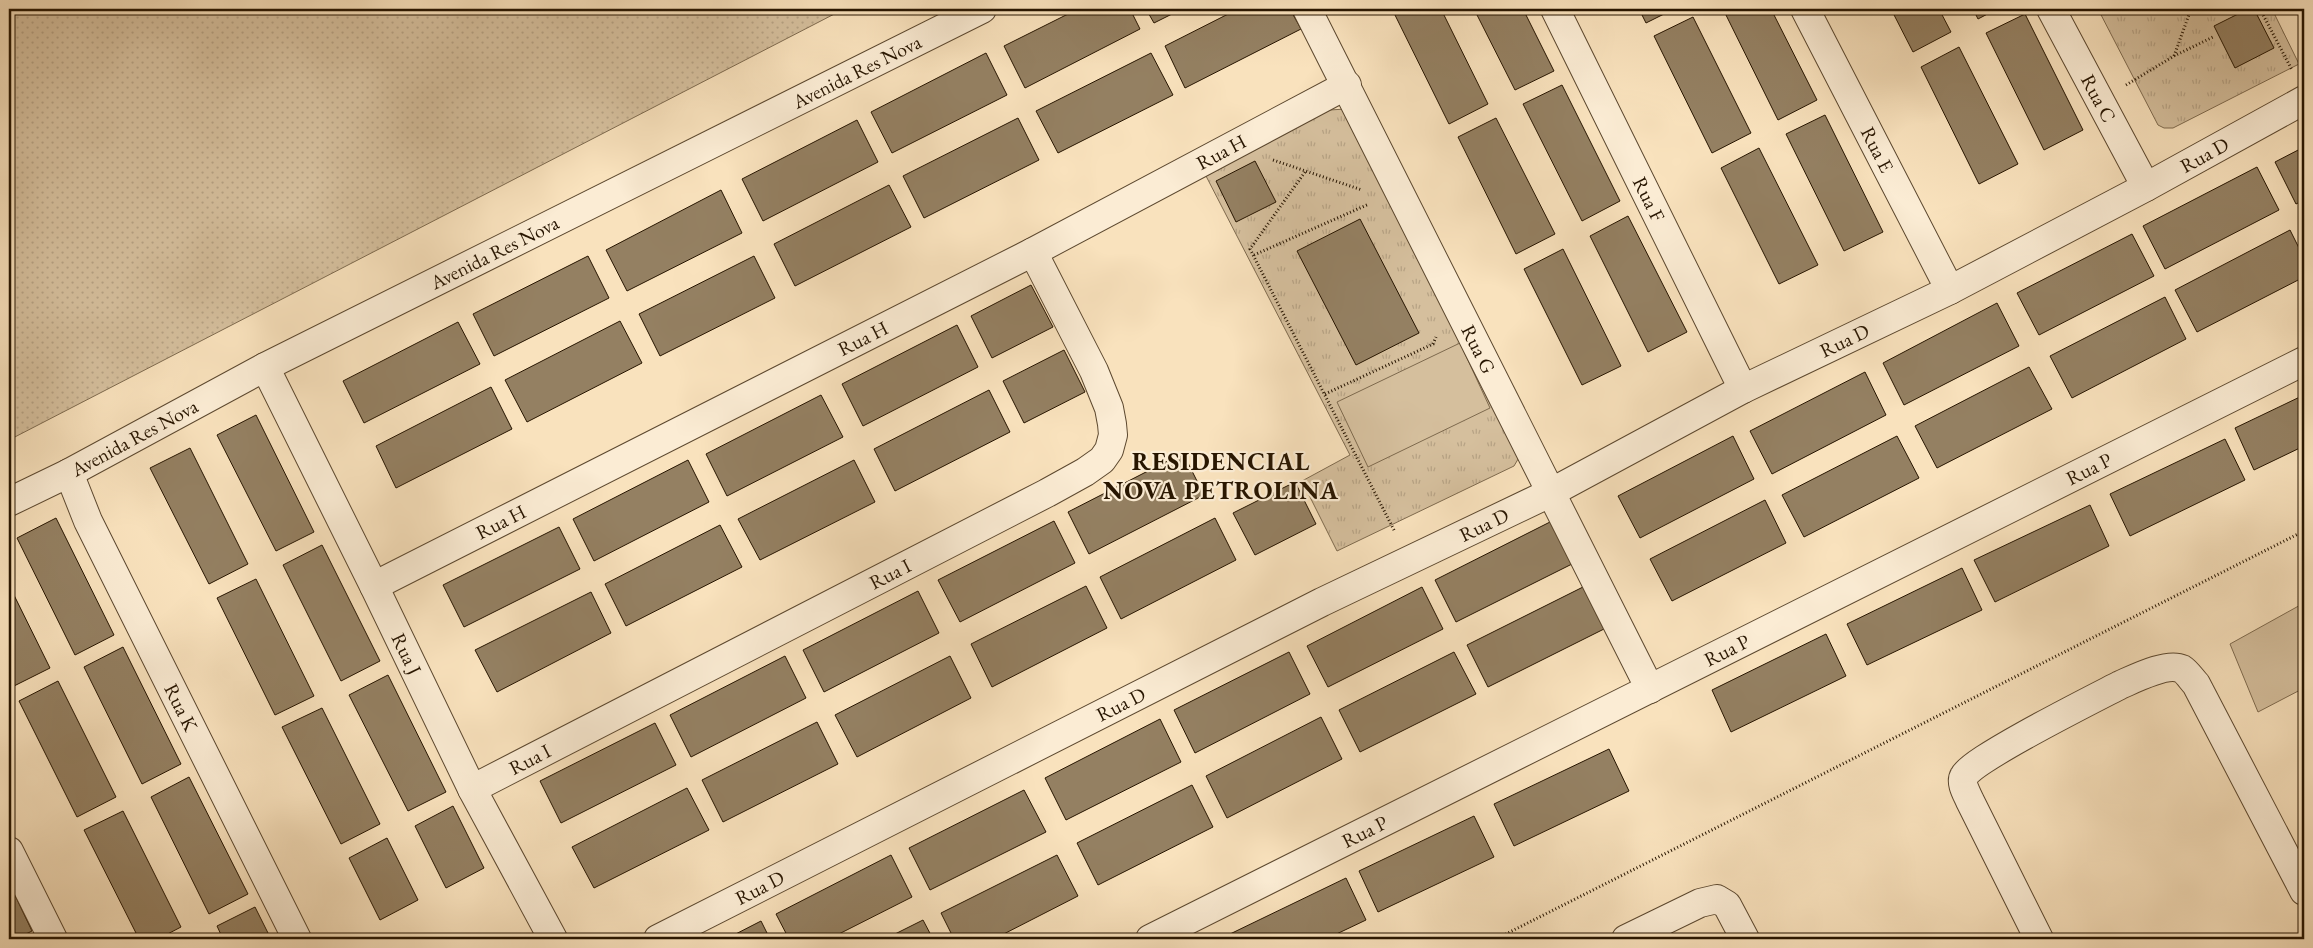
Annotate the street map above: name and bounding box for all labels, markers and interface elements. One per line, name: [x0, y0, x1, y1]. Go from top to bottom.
street label: Avenida Res Nova: [787, 28, 926, 115]
street label: Rua C: [2075, 69, 2122, 127]
street label: Rua E: [1855, 122, 1900, 177]
street label: Rua H: [1192, 128, 1251, 176]
street label: Rua D: [2175, 131, 2233, 179]
street label: Rua F: [1627, 172, 1671, 226]
street label: Avenida Res Nova: [425, 209, 563, 296]
street label: Rua H: [833, 315, 892, 362]
street label: Rua D: [1815, 318, 1873, 363]
street label: Rua G: [1455, 320, 1502, 378]
street label: Avenida Res Nova: [66, 393, 202, 483]
district label: RESIDENCIAL NOVA PETROLINA: [1103, 445, 1339, 506]
street label: Rua P: [2062, 446, 2116, 491]
street label: Rua H: [471, 498, 530, 545]
street label: Rua D: [1455, 502, 1513, 548]
street label: Rua I: [865, 552, 915, 595]
street label: Rua P: [1699, 628, 1754, 672]
street label: Rua J: [386, 629, 428, 679]
street label: Rua K: [158, 679, 204, 736]
street label: Rua D: [1092, 681, 1150, 727]
street label: Rua I: [504, 738, 555, 781]
street label: Rua P: [1337, 809, 1392, 854]
street label: Rua D: [731, 864, 789, 911]

